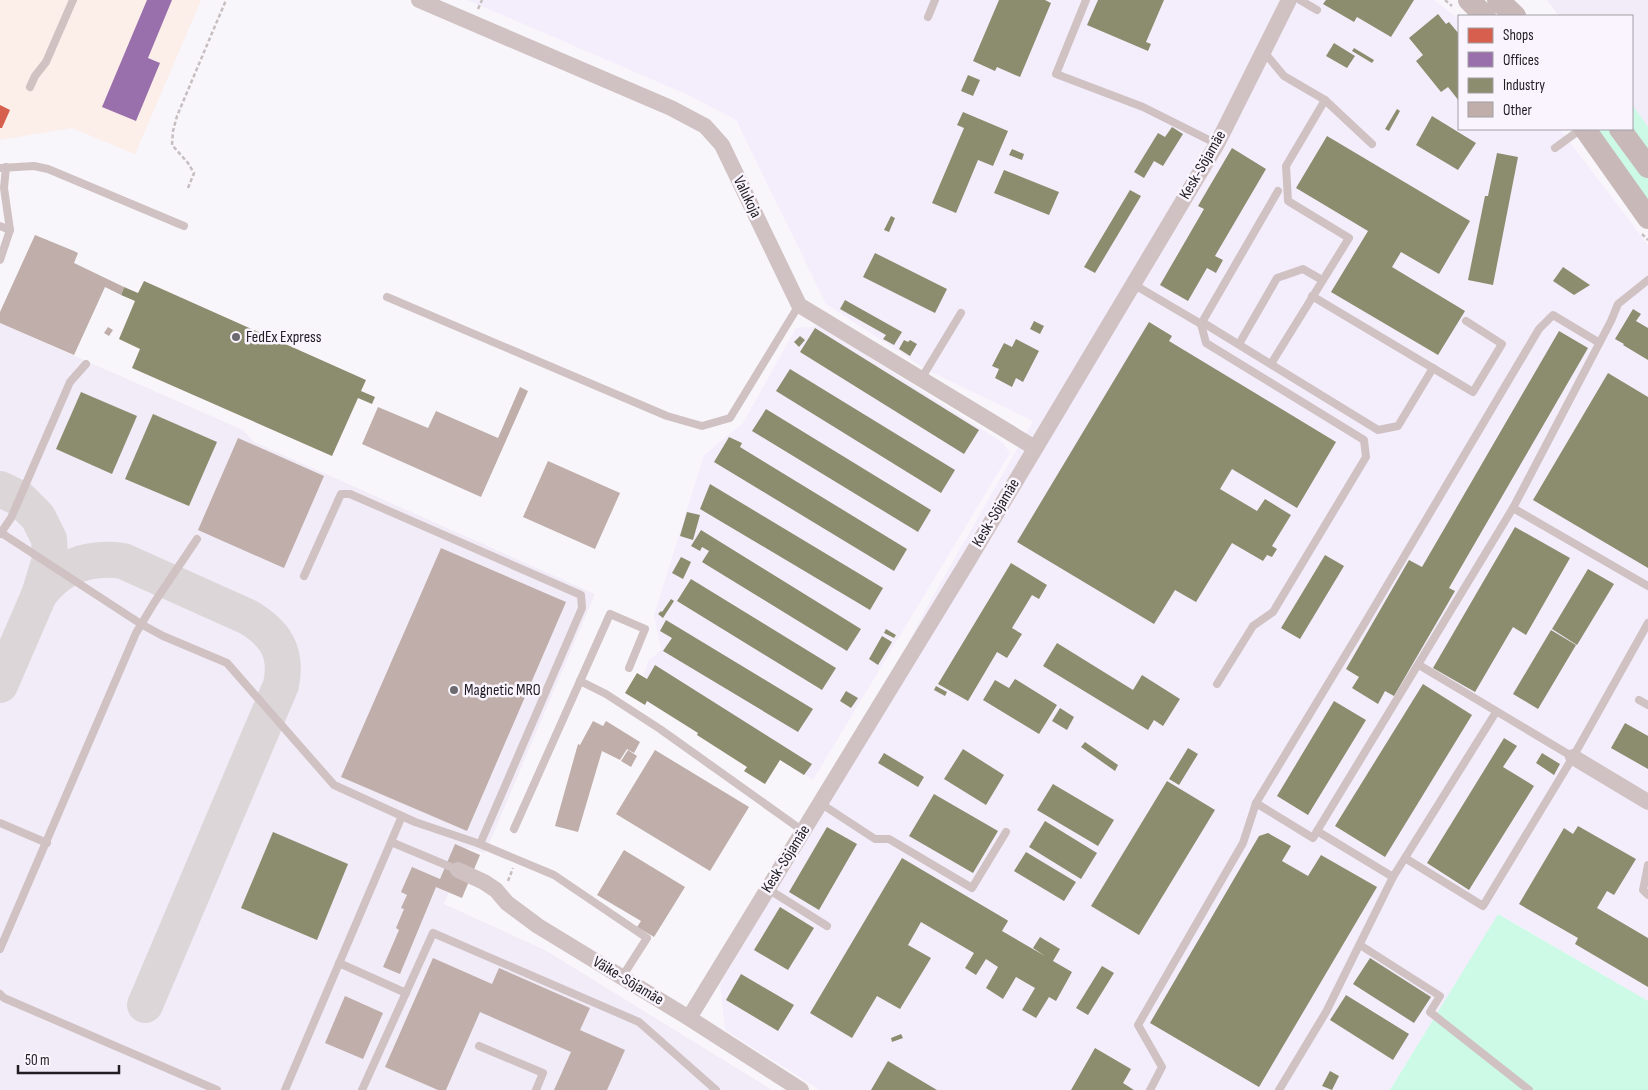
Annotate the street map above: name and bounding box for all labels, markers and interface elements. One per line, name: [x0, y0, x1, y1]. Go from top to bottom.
legend: [1458, 15, 1633, 130]
text: Shops: [1503, 26, 1534, 45]
text: Offices: [1503, 51, 1539, 70]
text: Industry: [1503, 76, 1545, 95]
text: Other: [1503, 101, 1532, 120]
street label: Kesk-Sõjamäe: [1176, 127, 1230, 203]
street label: Valukoja: [729, 173, 765, 221]
place label: FedEx Express: [246, 328, 322, 347]
marker: FedEx Express: [230, 331, 242, 343]
street label: Kesk-Sõjamäe: [968, 475, 1024, 551]
place label: Magnetic MRO: [464, 681, 541, 700]
marker: Magnetic MRO: [448, 684, 460, 696]
street label: Kesk-Sõjamäe: [758, 822, 814, 896]
street label: Väike-Sõjamäe: [589, 952, 667, 1010]
scale bar: [18, 1042, 119, 1074]
text: 50 m: [25, 1051, 50, 1070]

